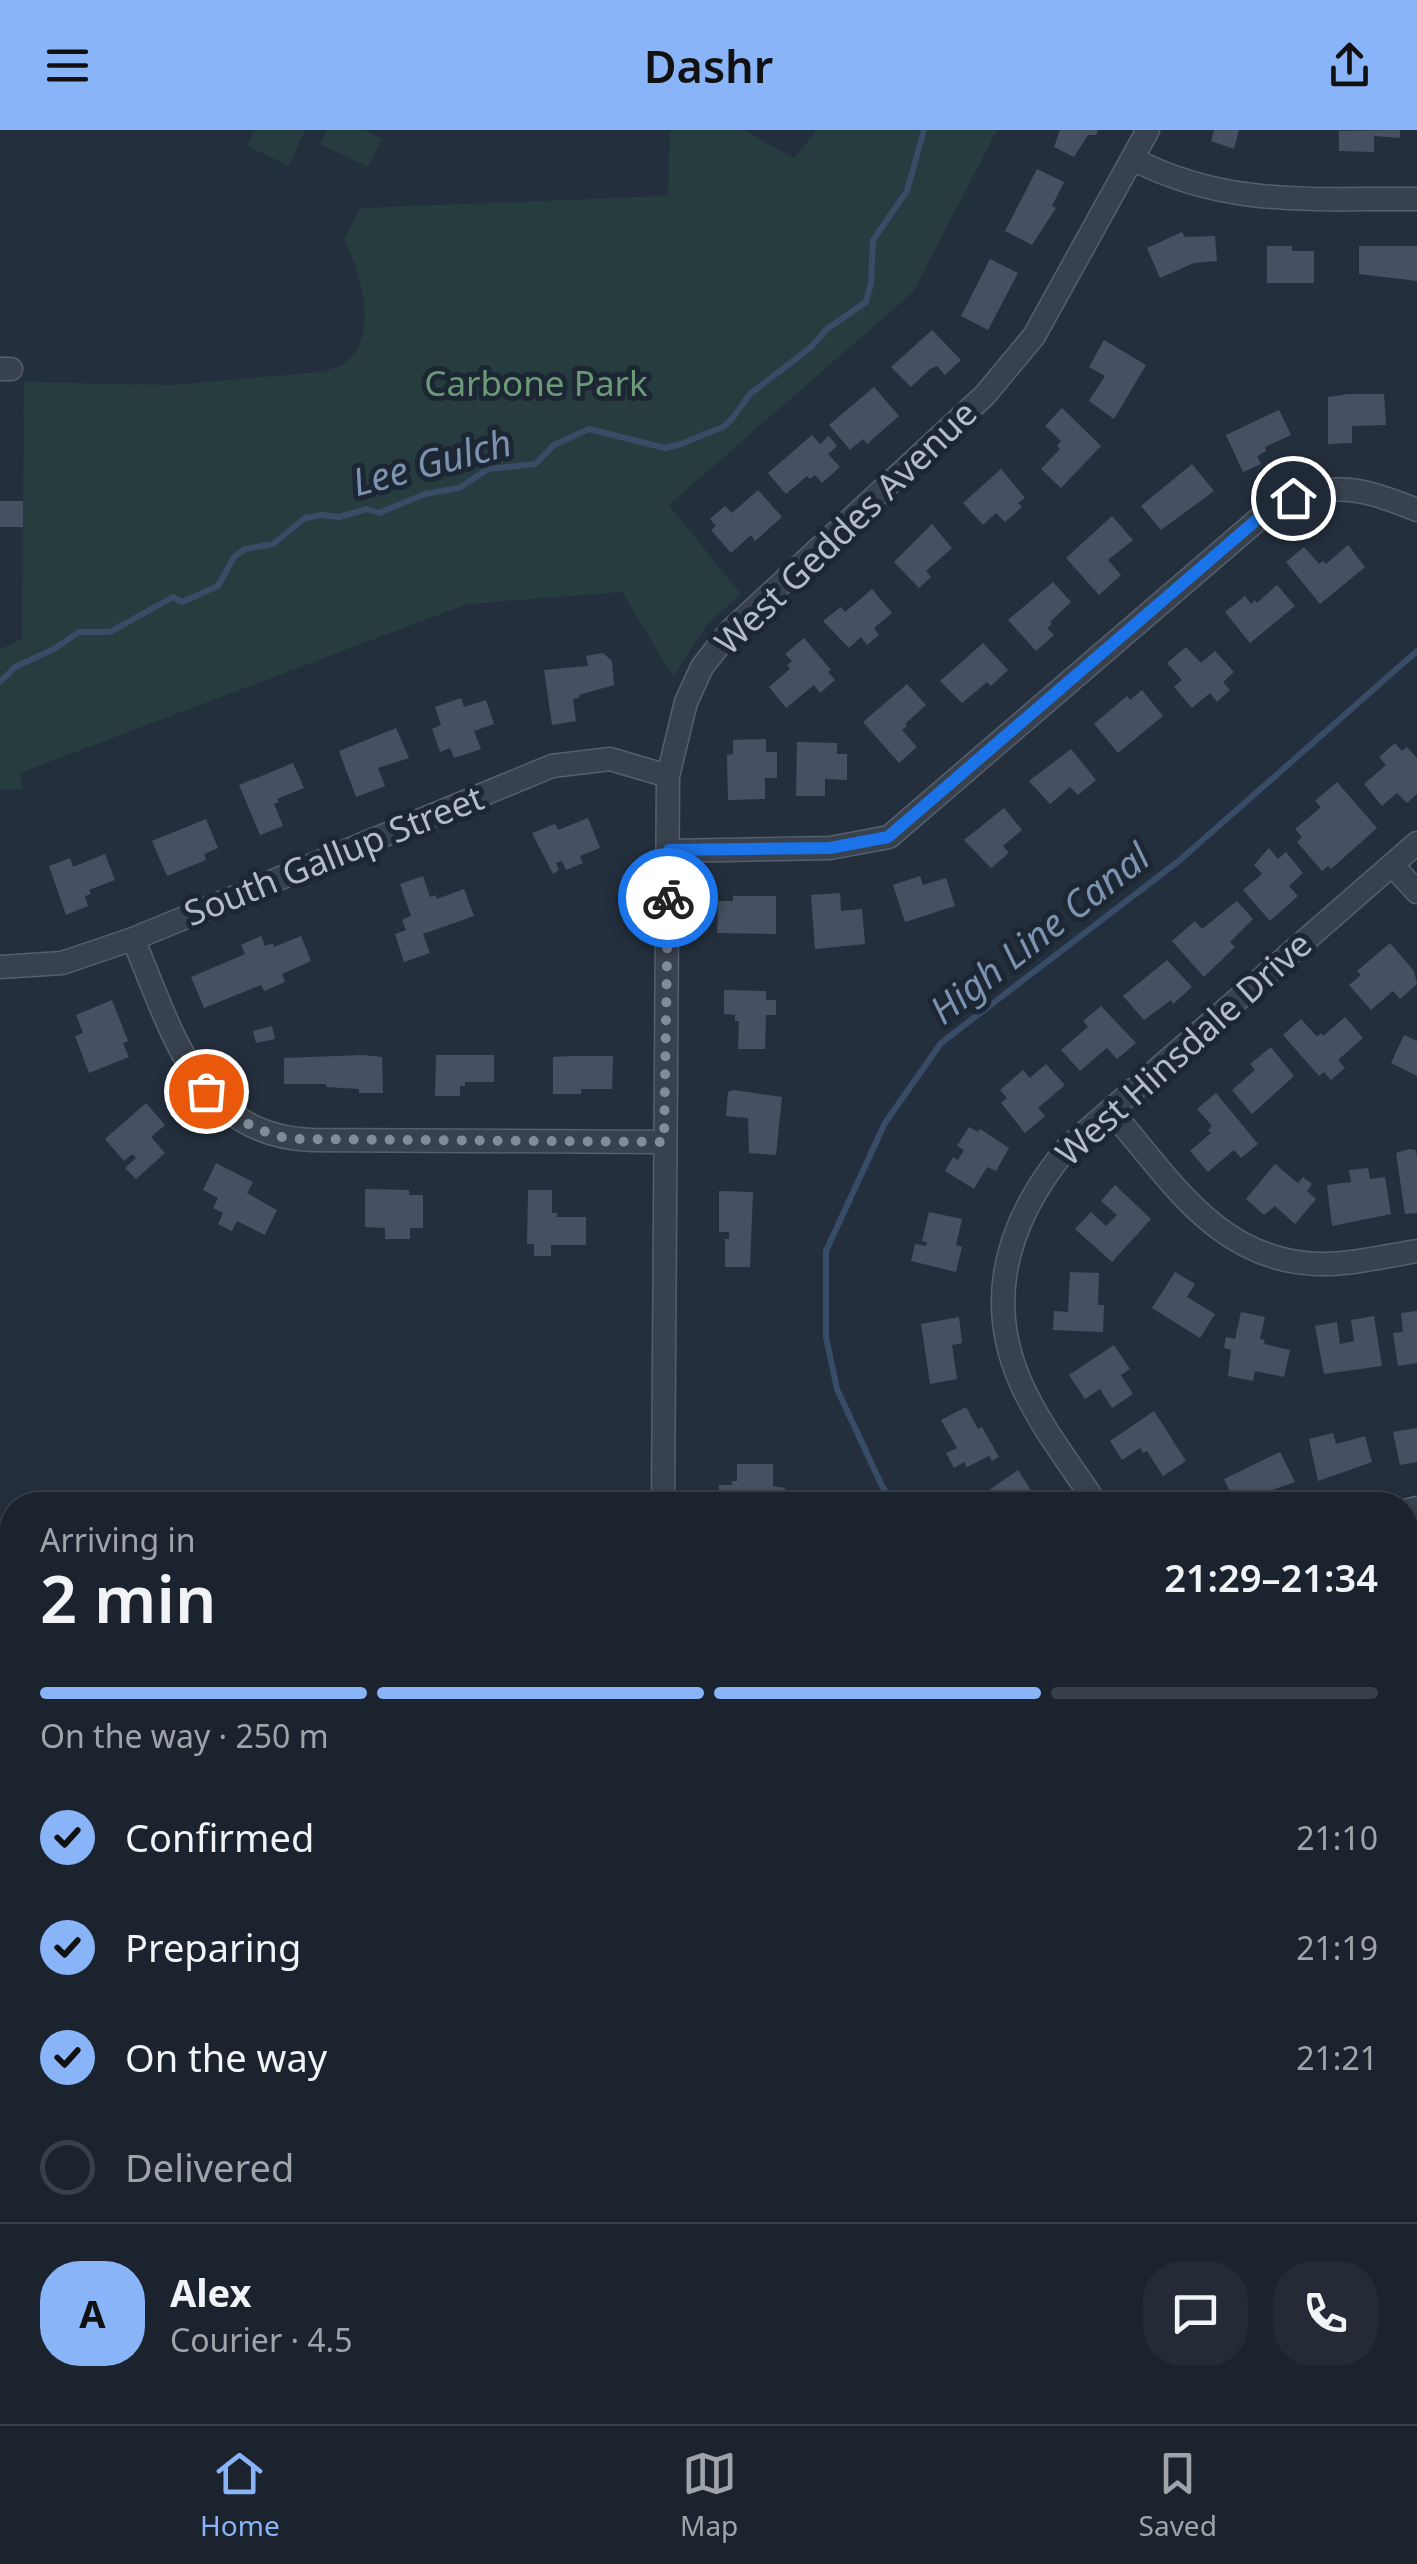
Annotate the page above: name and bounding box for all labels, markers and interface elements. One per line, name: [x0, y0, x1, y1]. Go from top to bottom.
text: Dashr: [644, 35, 773, 96]
icon: menu: [40, 38, 95, 93]
icon: share: [1322, 38, 1377, 93]
park label: Carbone Park: [424, 359, 648, 406]
street label: West Geddes Avenue: [704, 390, 986, 664]
water label: Lee Gulch: [346, 415, 517, 507]
pin: [1251, 456, 1336, 541]
icon: home: [1266, 471, 1321, 526]
street label: South Gallup Street: [177, 773, 490, 936]
water label: High Line Canal: [918, 829, 1160, 1035]
courier: [618, 848, 718, 948]
icon: bike: [641, 871, 696, 926]
street label: West Hinsdale Drive: [1045, 920, 1321, 1175]
pin: [164, 1049, 249, 1134]
icon: bag: [179, 1064, 234, 1119]
text: Arriving in: [40, 1518, 195, 1561]
text: 21:29–21:34: [1164, 1551, 1378, 1603]
text: 2 min: [40, 1554, 216, 1642]
text: On the way · 250 m: [40, 1714, 329, 1757]
icon: check: [40, 1810, 95, 1865]
text: Confirmed: [125, 1811, 314, 1863]
text: 21:10: [1296, 1816, 1378, 1859]
icon: check: [40, 1920, 95, 1975]
text: Preparing: [125, 1921, 301, 1973]
text: 21:19: [1296, 1926, 1378, 1969]
icon: check: [40, 2030, 95, 2085]
text: On the way: [125, 2031, 327, 2083]
text: 21:21: [1296, 2036, 1378, 2079]
text: Delivered: [125, 2141, 294, 2193]
button: chat: [1143, 2261, 1248, 2366]
button: phone: [1273, 2261, 1378, 2366]
text: Alex: [170, 2266, 252, 2318]
text: A: [79, 2287, 106, 2339]
text: Courier · 4.5: [170, 2318, 353, 2361]
tab: Home: [200, 2446, 280, 2544]
tab: Map: [680, 2446, 738, 2544]
tab: Saved: [1139, 2446, 1217, 2544]

